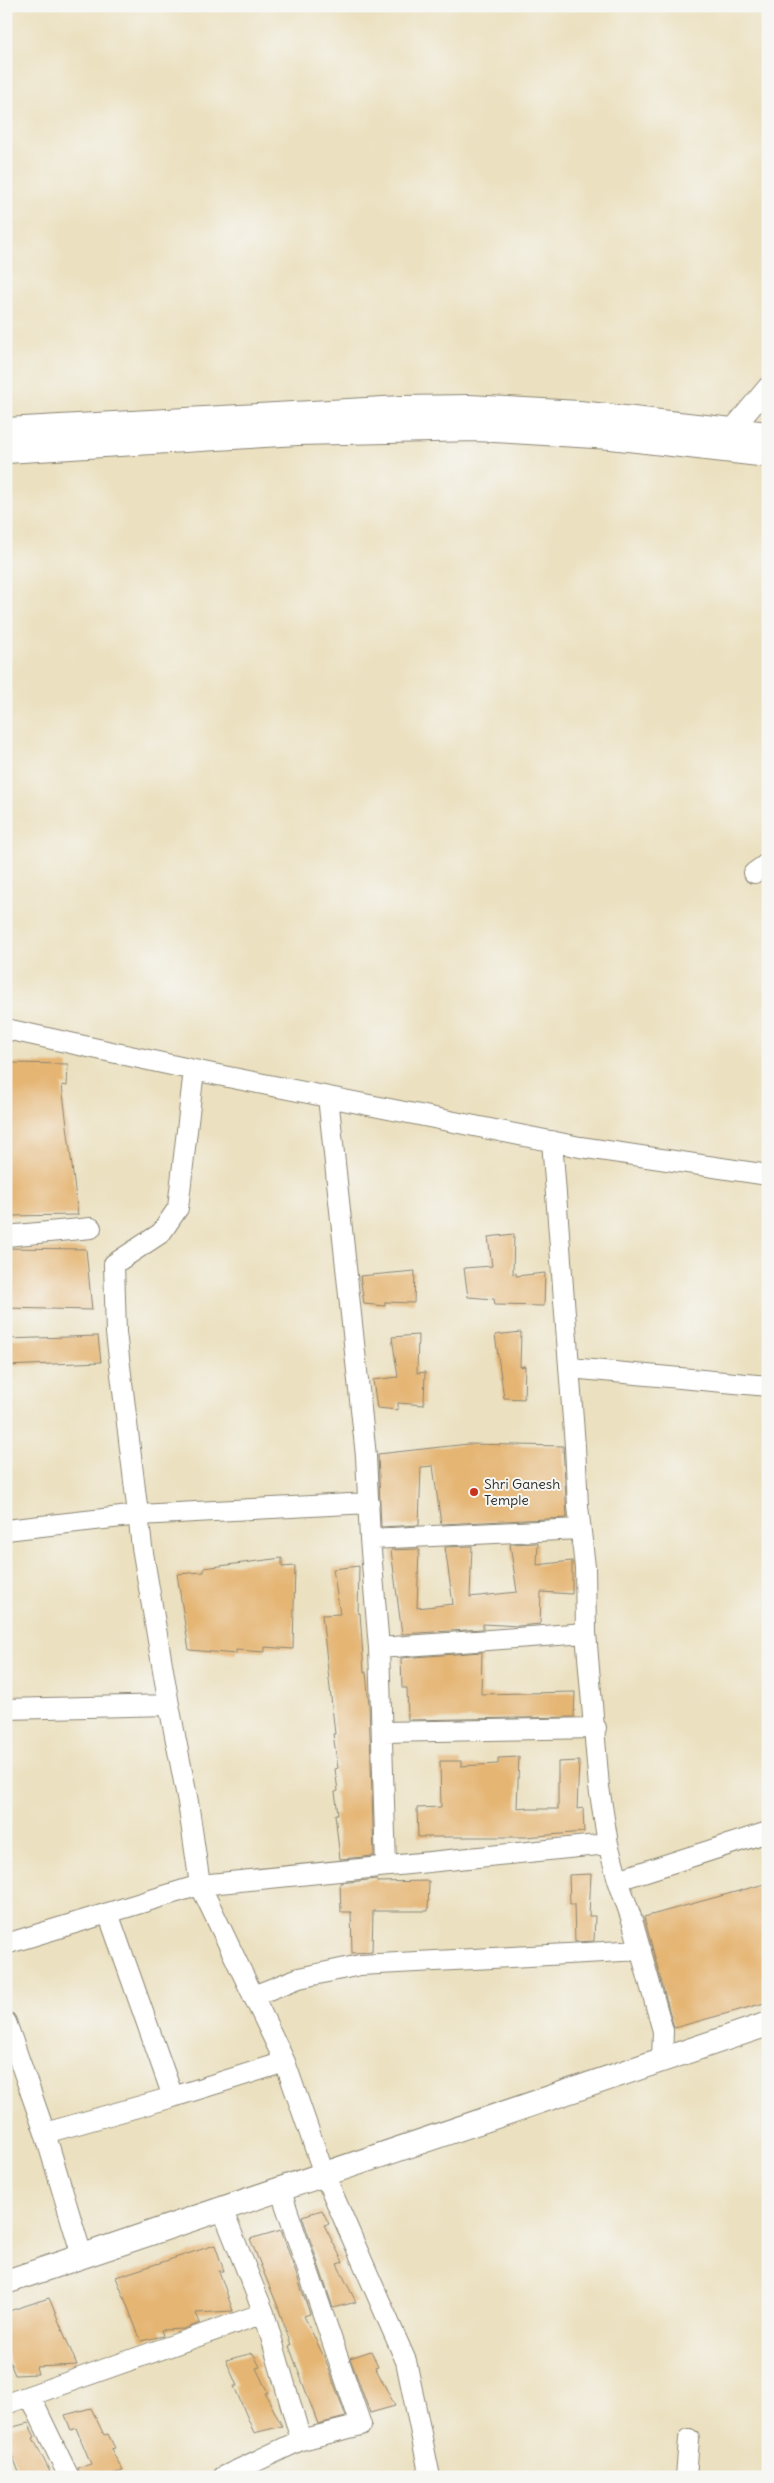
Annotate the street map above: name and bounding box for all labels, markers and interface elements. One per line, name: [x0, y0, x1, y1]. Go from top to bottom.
place label: Shri Ganesh Temple: [484, 1475, 560, 1509]
marker: Shri Ganesh Temple: [468, 1486, 480, 1498]

